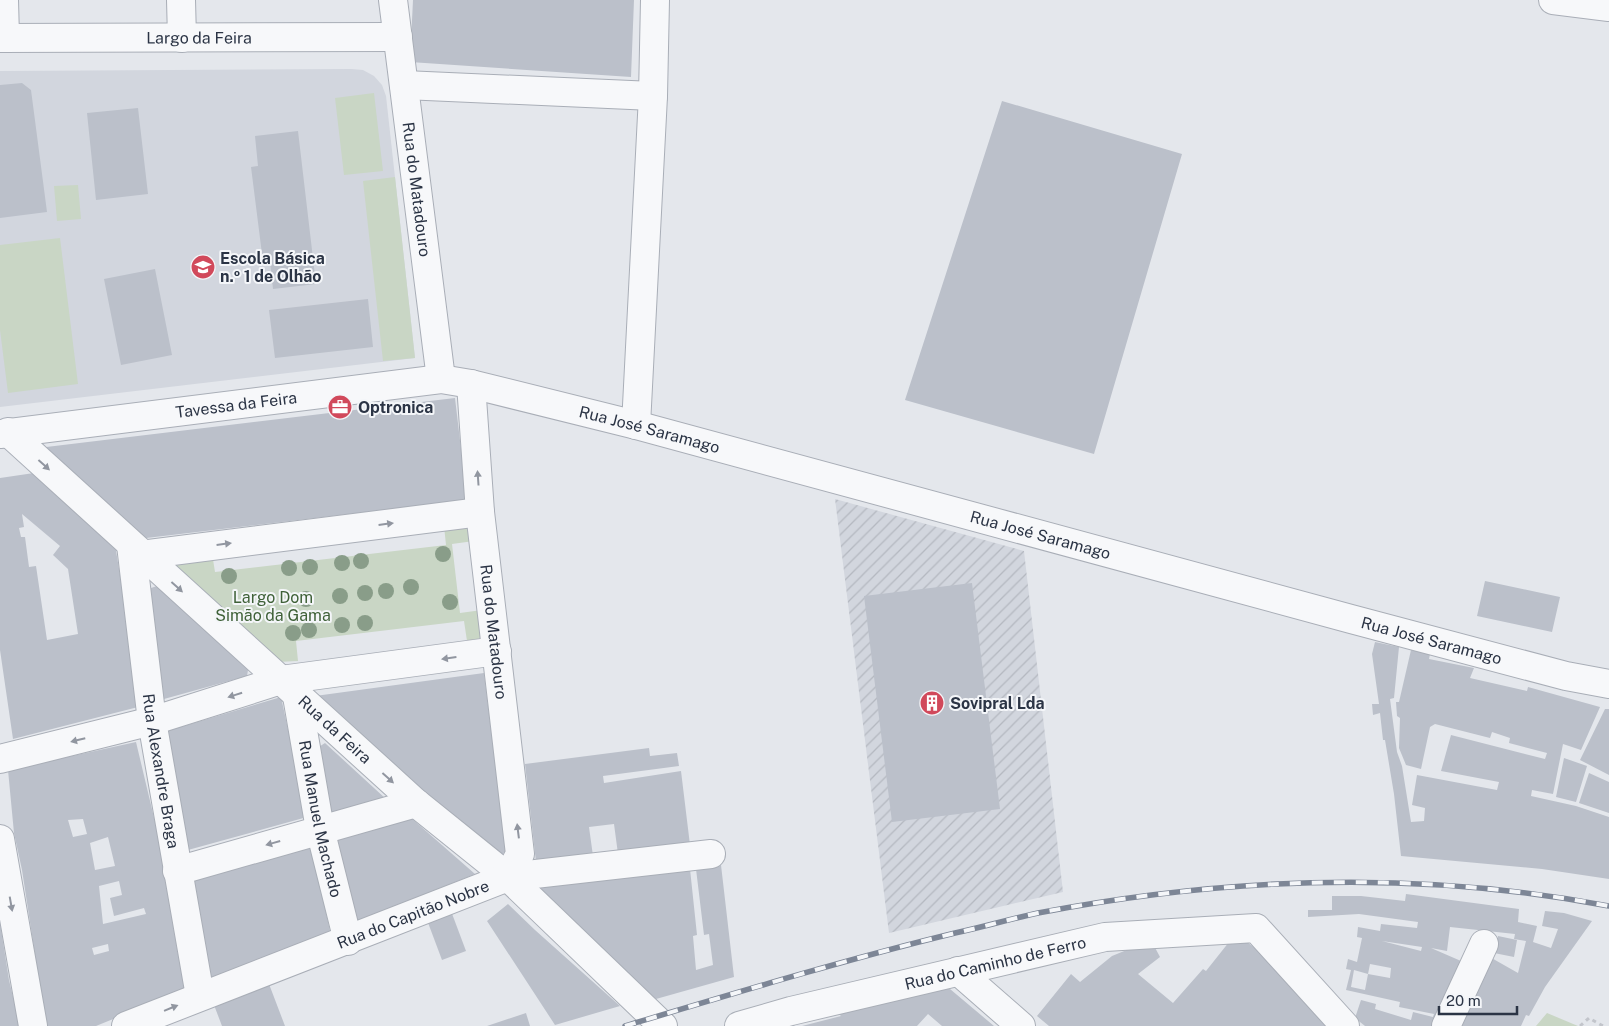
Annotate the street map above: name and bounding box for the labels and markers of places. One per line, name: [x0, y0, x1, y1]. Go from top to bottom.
place label: Escola Básica n.º 1 de Olhão: [220, 249, 325, 286]
school or university icon: Escola Básica n.º 1 de Olhão: [190, 254, 216, 280]
office icon: Optronica: [327, 394, 353, 420]
place label: Optronica: [358, 398, 433, 417]
building icon: Sovipral Lda: [919, 690, 945, 716]
place label: Sovipral Lda: [950, 694, 1045, 713]

